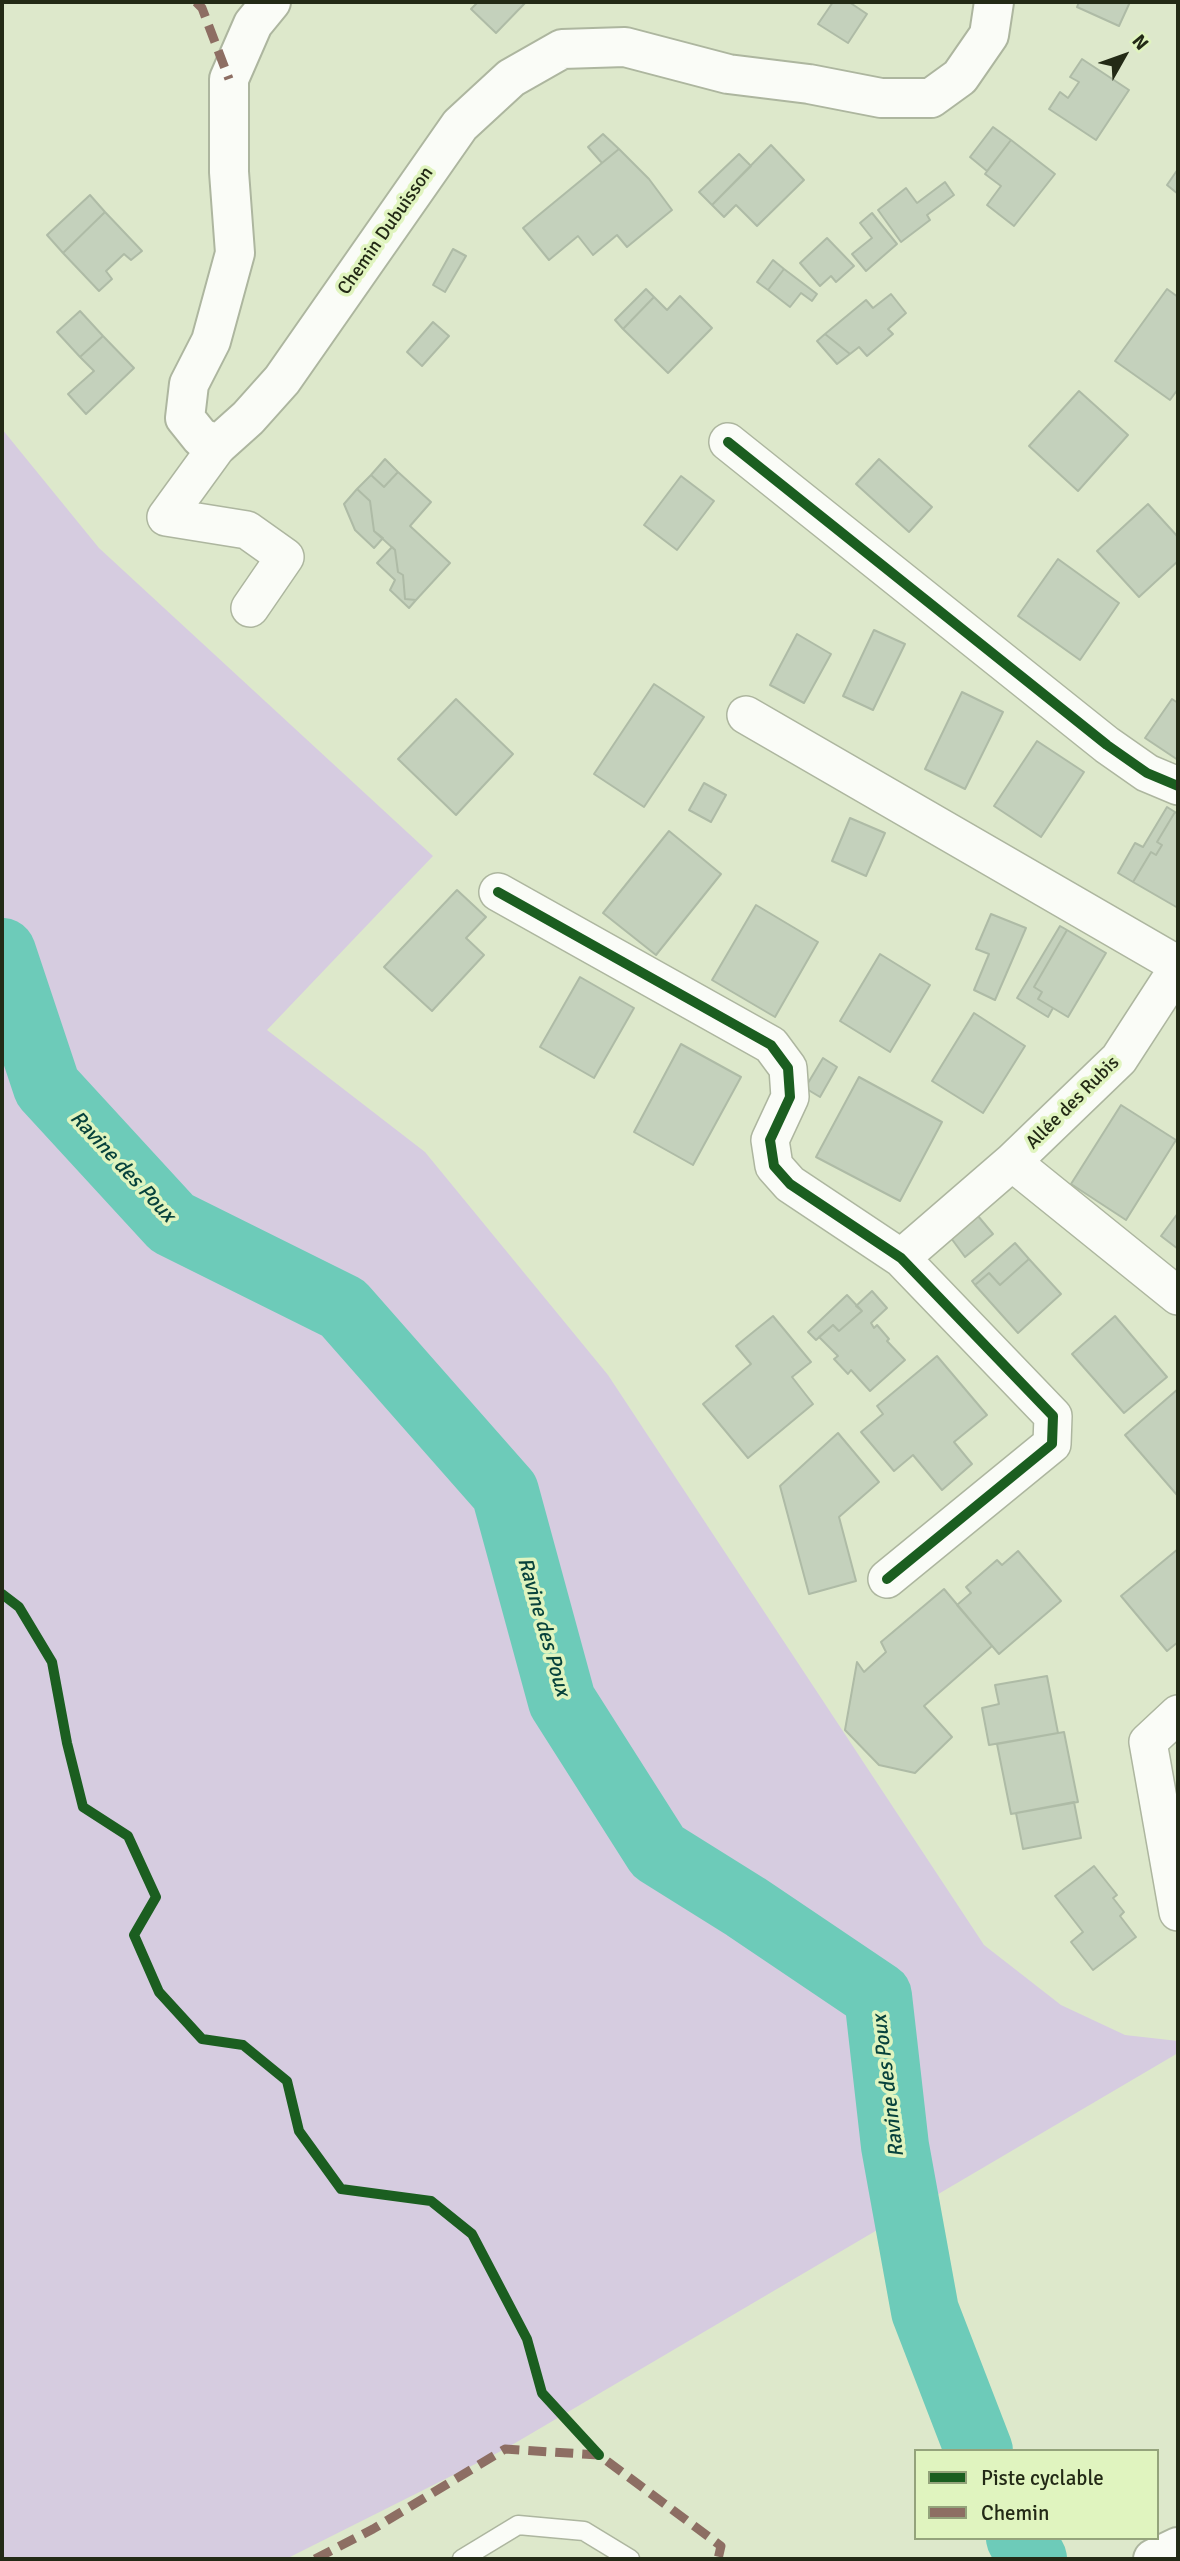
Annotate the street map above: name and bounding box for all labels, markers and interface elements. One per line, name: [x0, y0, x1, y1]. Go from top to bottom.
north arrow: [1089, 21, 1159, 91]
text: N: [1127, 30, 1154, 55]
street label: Chemin Dubuisson: [333, 163, 439, 299]
street label: Allée des Rubis: [1022, 1052, 1124, 1154]
water label: Ravine des Poux: [64, 1106, 180, 1228]
water label: Ravine des Poux: [511, 1555, 575, 1699]
water label: Ravine des Poux: [868, 2013, 910, 2159]
legend: [914, 2449, 1159, 2540]
text: Piste cyclable: [981, 2465, 1104, 2491]
text: Chemin: [981, 2500, 1050, 2526]

